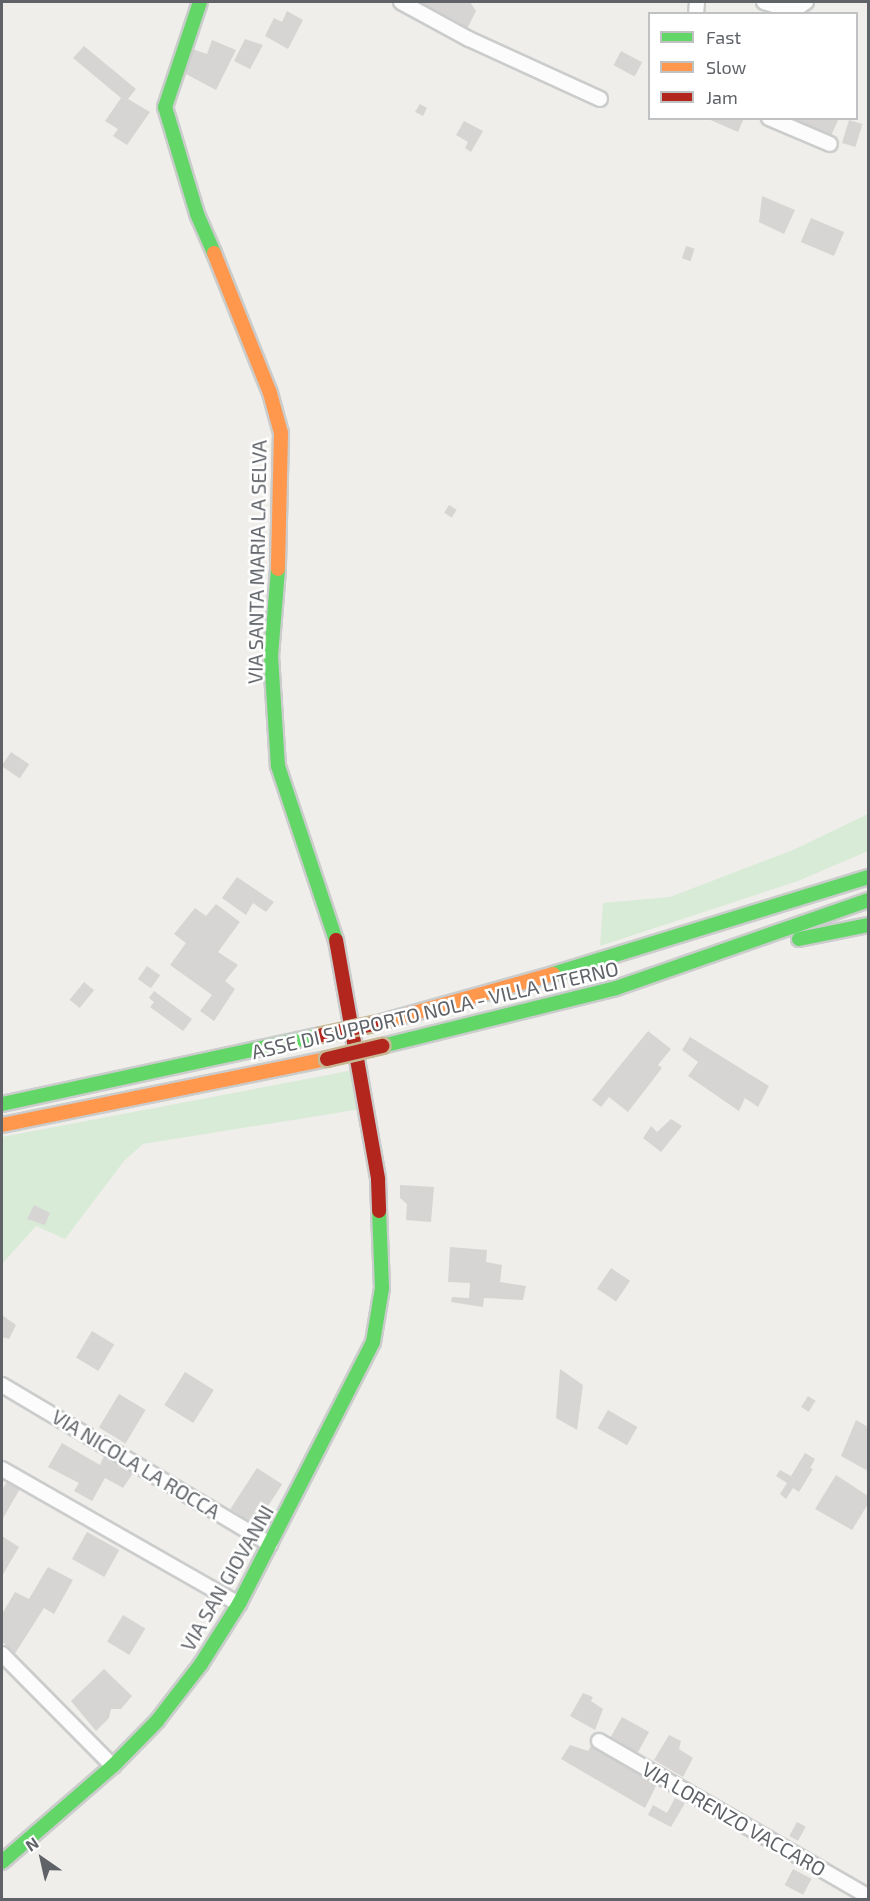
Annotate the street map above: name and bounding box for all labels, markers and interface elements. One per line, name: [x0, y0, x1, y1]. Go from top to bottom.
legend: [648, 12, 858, 120]
text: Fast: [706, 26, 741, 48]
text: Slow: [706, 56, 746, 78]
text: Jam: [706, 86, 738, 108]
street label: VIA SANTA MARIA LA SELVA: [243, 439, 271, 685]
street label: ASSE DI SUPPORTO NOLA - VILLA LITERNO: [248, 956, 622, 1064]
street label: VIA NICOLA LA ROCCA: [47, 1404, 225, 1524]
street label: VIA SAN GIOVANNI: [175, 1501, 279, 1655]
street label: VIA LORENZO VACCARO: [638, 1756, 830, 1882]
north arrow: [12, 1829, 72, 1889]
text: N: [22, 1833, 42, 1855]

